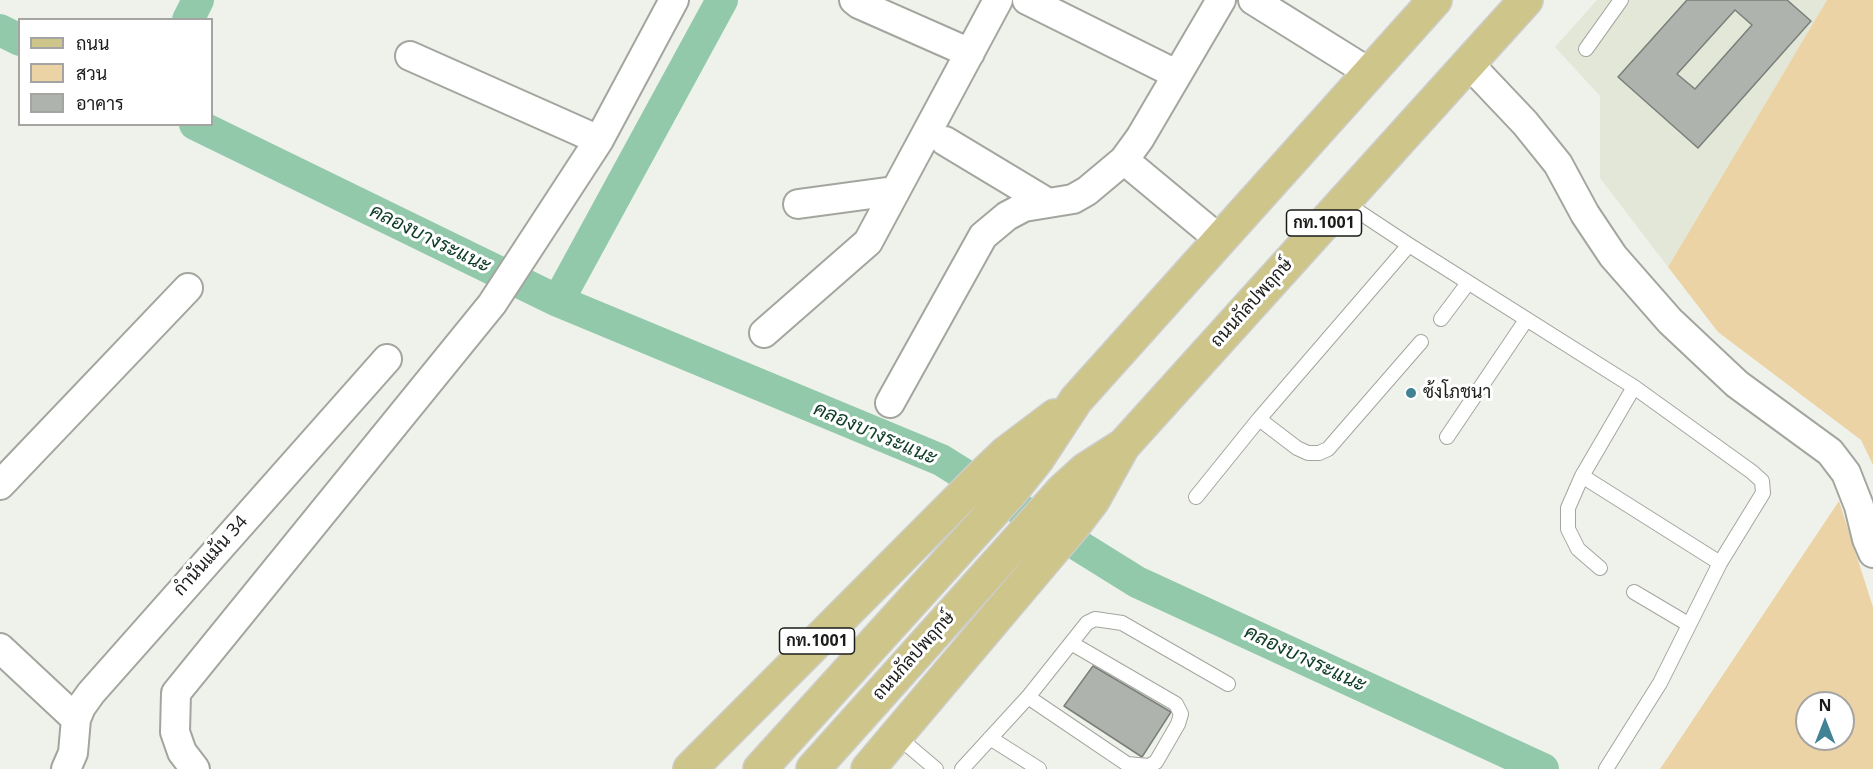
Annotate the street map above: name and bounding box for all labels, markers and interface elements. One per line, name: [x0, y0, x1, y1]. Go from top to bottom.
legend: [18, 18, 213, 126]
text: ถนน: [76, 31, 109, 55]
text: สวน: [76, 61, 107, 85]
text: อาคาร: [76, 91, 124, 115]
water label: คลองบางระแนะ: [366, 199, 494, 279]
road number: กท.1001: [1286, 210, 1362, 236]
street label: ถนนกัลปพฤกษ์: [1207, 254, 1297, 352]
place label: ซ้งโภชนา: [1423, 382, 1491, 404]
marker: ซ้งโภชนา: [1404, 386, 1418, 400]
water label: คลองบางระแนะ: [810, 397, 940, 471]
street label: กำนันแม้น 34: [169, 512, 253, 600]
street label: ถนนกัลปพฤกษ์: [869, 607, 959, 705]
water label: คลองบางระแนะ: [1240, 620, 1370, 698]
road number: กท.1001: [780, 628, 854, 654]
north arrow: [1795, 691, 1855, 751]
text: N: [1818, 694, 1832, 716]

